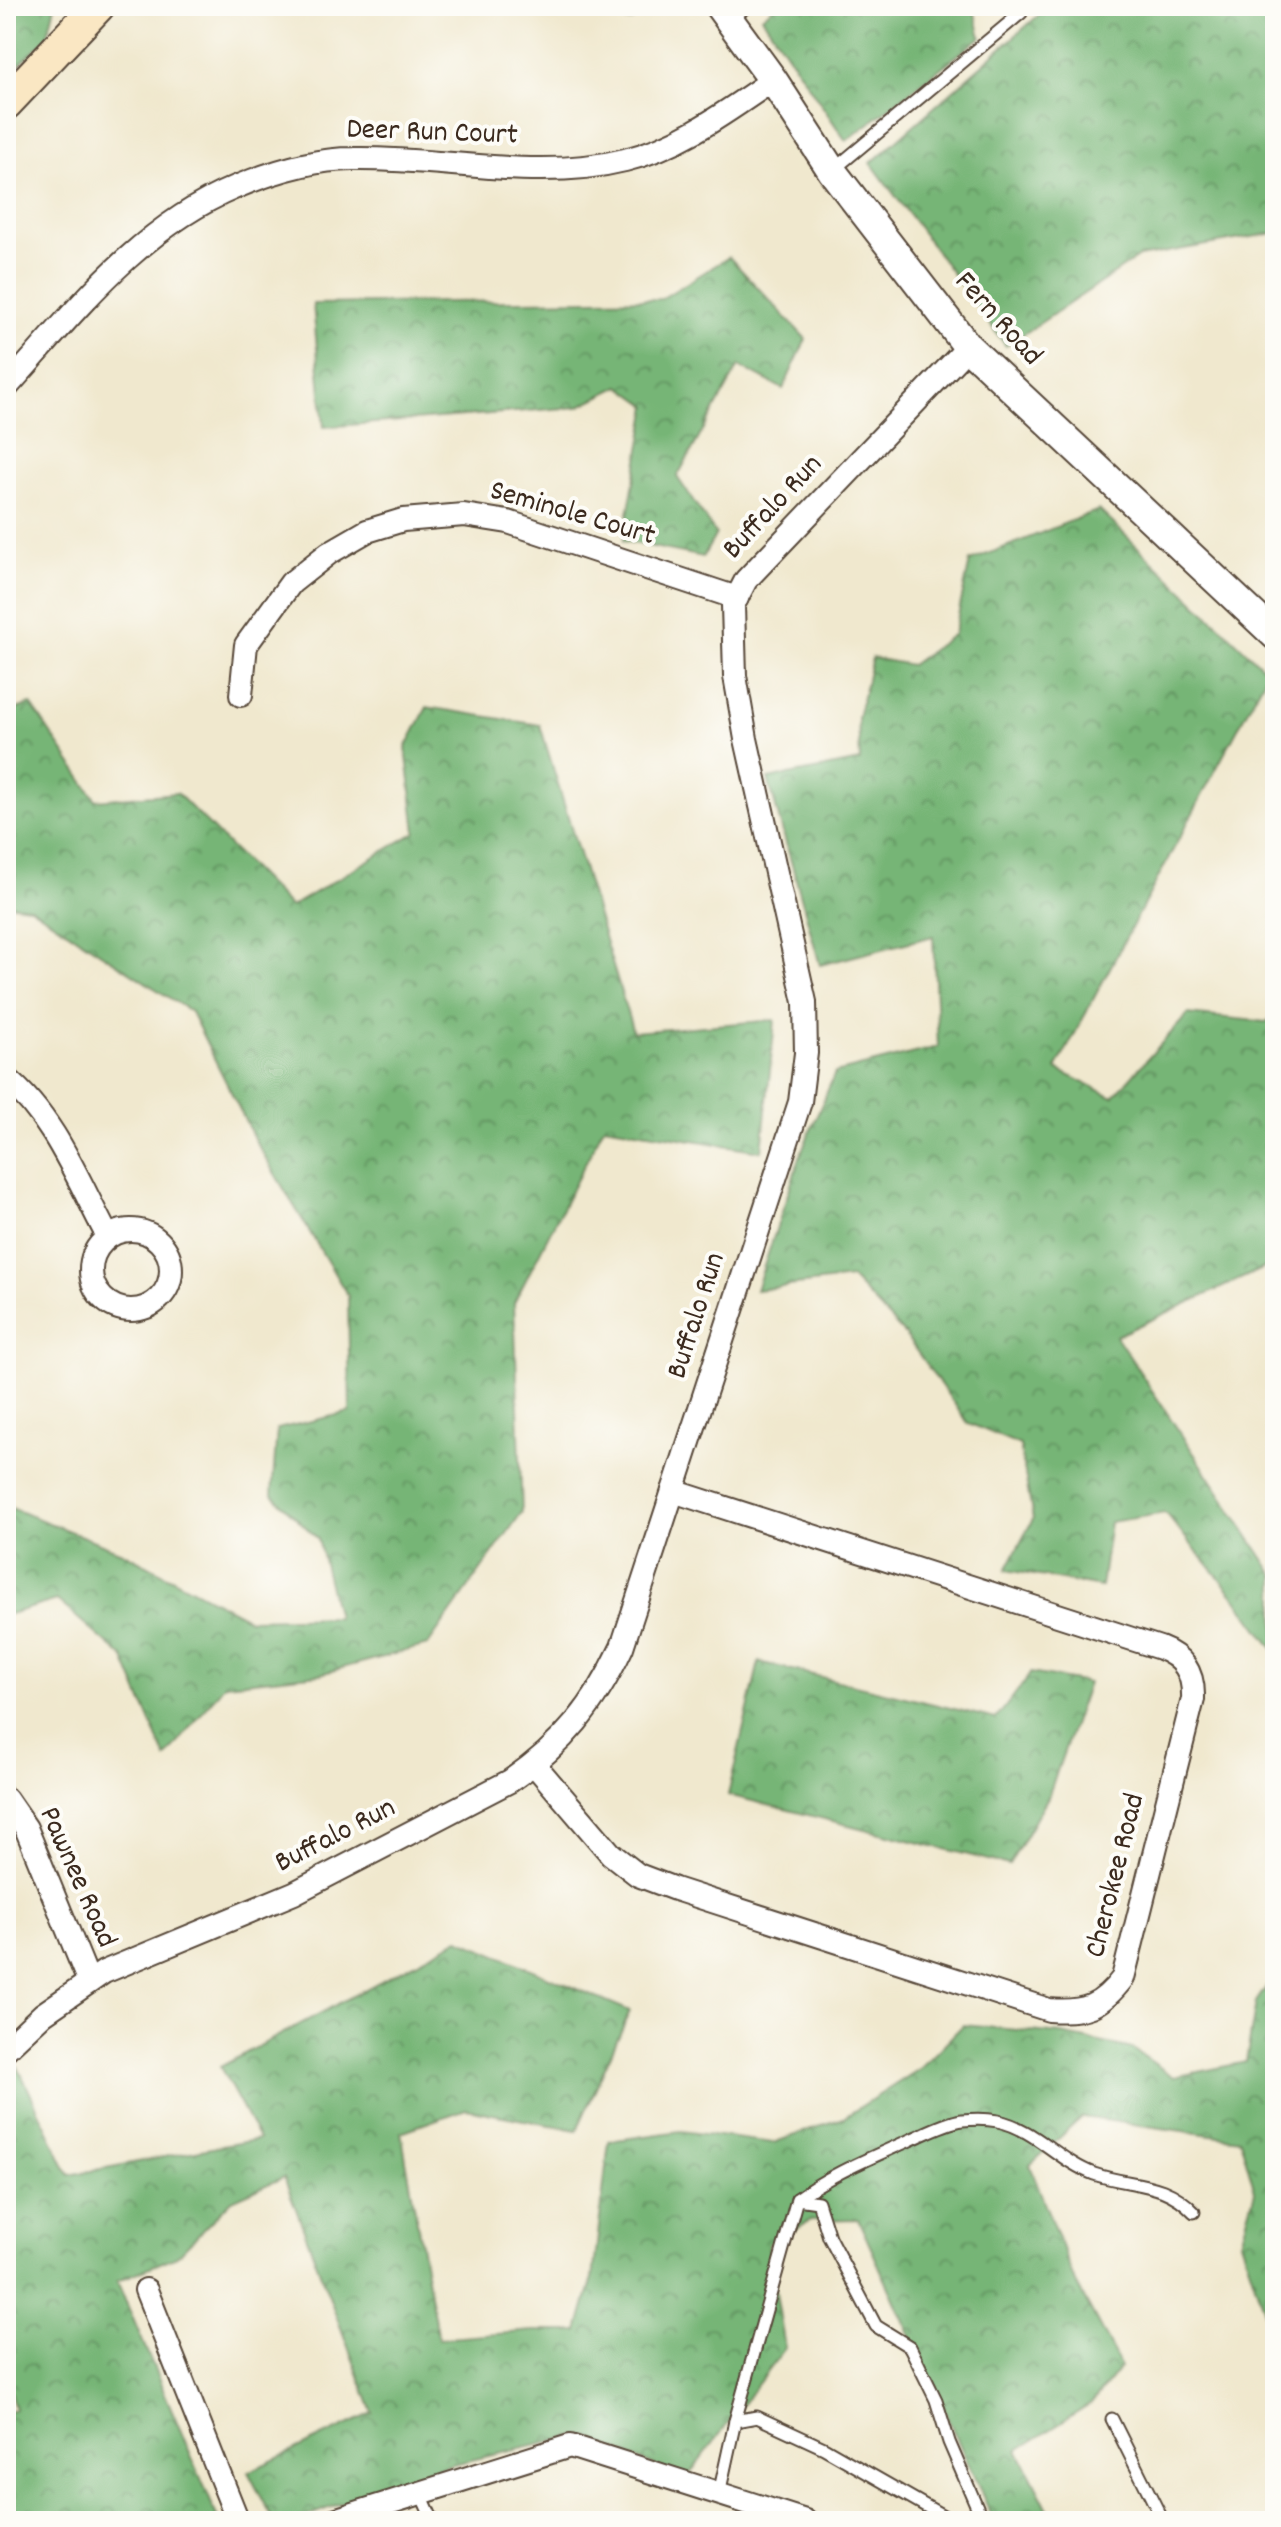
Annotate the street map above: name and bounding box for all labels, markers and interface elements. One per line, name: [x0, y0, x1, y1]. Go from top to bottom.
street label: Deer Run Court: [346, 110, 518, 158]
street label: Fern Road: [943, 263, 1051, 377]
street label: Buffalo Run: [714, 446, 834, 570]
street label: Seminole Court: [484, 471, 660, 559]
street label: Buffalo Run: [657, 1247, 739, 1385]
street label: Buffalo Run: [268, 1788, 404, 1886]
street label: Cherokee Road: [1076, 1789, 1158, 1963]
street label: Pawnee Road: [26, 1801, 126, 1955]

